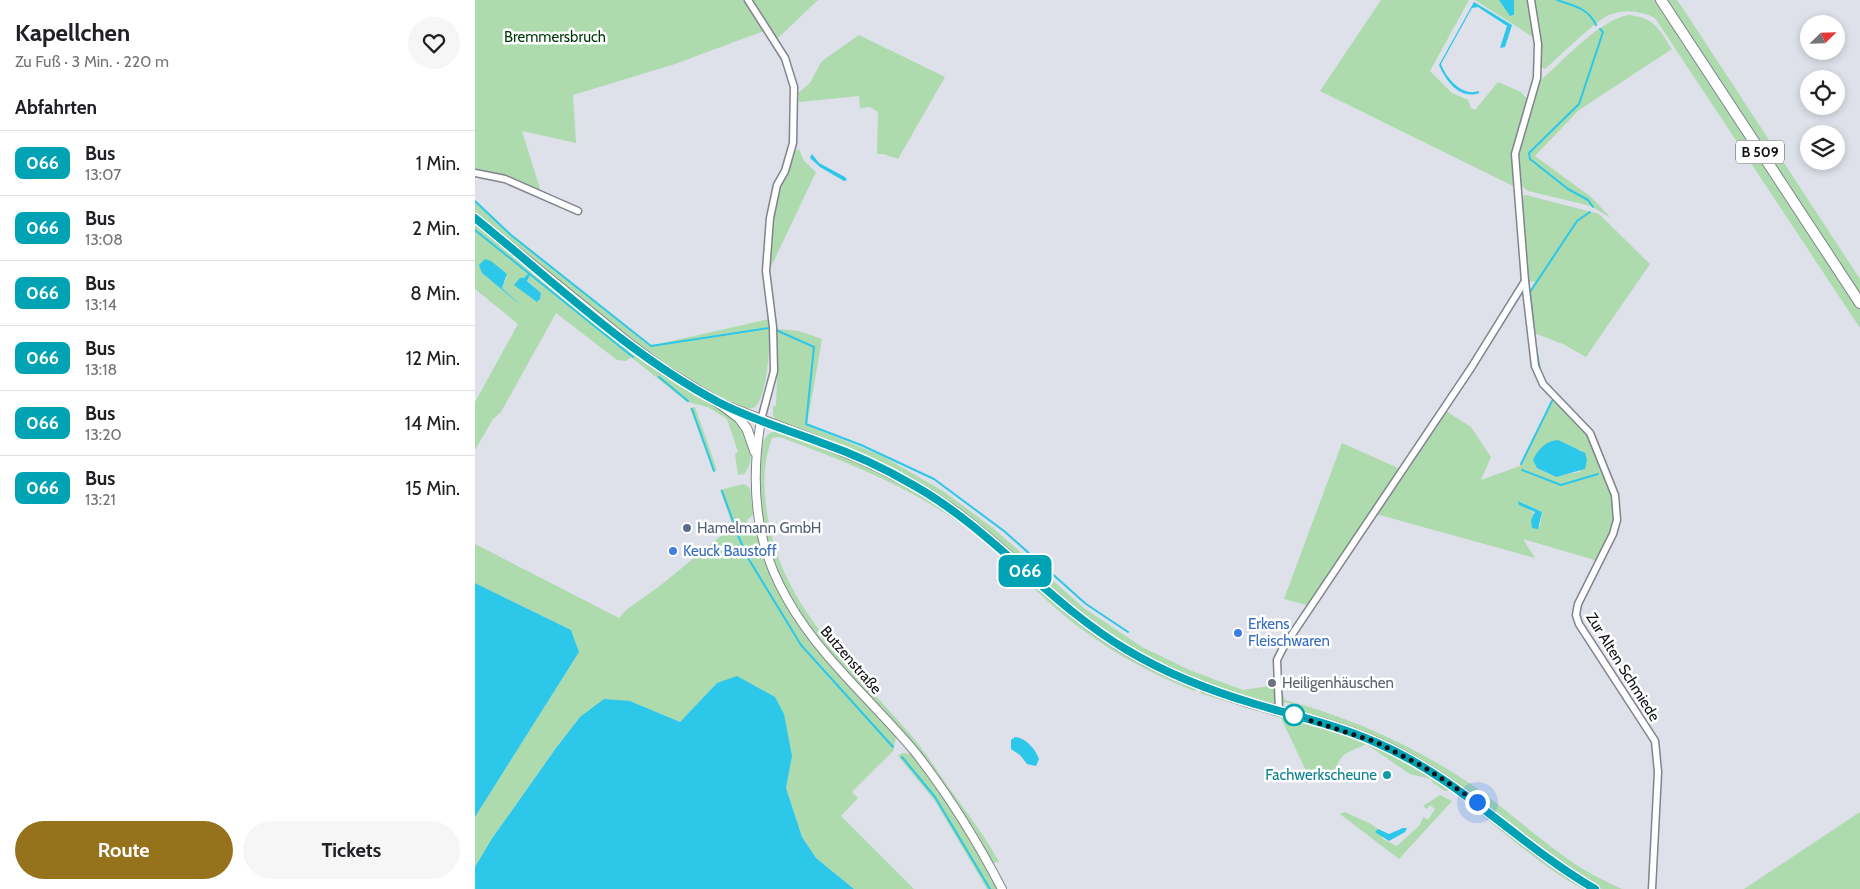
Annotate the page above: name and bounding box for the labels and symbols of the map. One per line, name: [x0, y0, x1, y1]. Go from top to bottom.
north arrow: [1800, 15, 1845, 60]
park label: Bremmersbruch: [504, 28, 606, 46]
road number: B 509: [1736, 140, 1784, 163]
place label: Hamelmann GmbH: [697, 519, 821, 537]
marker: Hamelmann GmbH: [681, 522, 693, 534]
place label: Keuck Baustoff: [683, 542, 777, 560]
marker: Keuck Baustoff: [667, 545, 679, 557]
line badge: 066: [996, 555, 1054, 587]
street label: Zur Alten Schmiede: [1582, 609, 1664, 725]
place label: Erkens Fleischwaren: [1248, 615, 1330, 650]
street label: Butzenstraße: [817, 622, 886, 698]
marker: Erkens Fleischwaren: [1232, 627, 1244, 639]
place label: Heiligenhäuschen: [1282, 674, 1394, 692]
marker: Heiligenhäuschen: [1266, 677, 1278, 689]
unlabelled marker: [1283, 704, 1305, 726]
place label: Fachwerkscheune: [1265, 766, 1377, 784]
marker: Fachwerkscheune: [1381, 769, 1393, 781]
your location: [1465, 790, 1490, 815]

